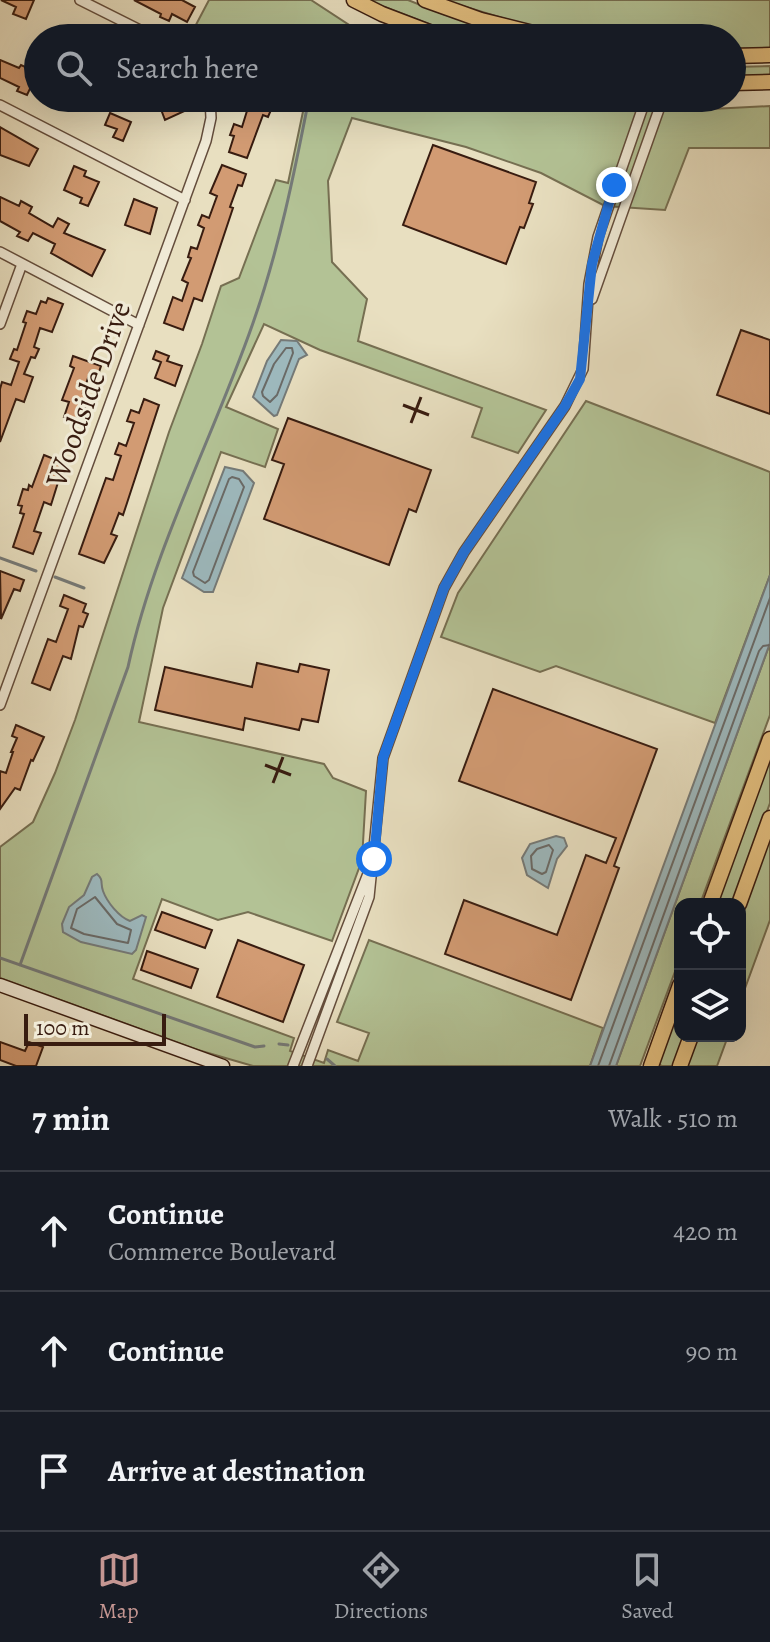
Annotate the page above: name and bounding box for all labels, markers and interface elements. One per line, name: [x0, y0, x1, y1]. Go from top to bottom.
search box: [24, 24, 746, 112]
icon: search: [52, 46, 96, 90]
text: Search here: [116, 48, 259, 88]
route end: [596, 167, 632, 203]
street label: Woodside Drive: [36, 296, 140, 493]
route start: [356, 841, 392, 877]
map controls: [674, 898, 746, 1042]
button: locate: [674, 898, 746, 970]
button: layers: [674, 970, 746, 1042]
scale bar: [24, 1010, 166, 1046]
text: 100 m: [36, 1013, 90, 1043]
text: 7 min: [32, 1095, 110, 1142]
text: Walk · 510 m: [608, 1101, 738, 1136]
text: Continue: [108, 1194, 224, 1234]
icon: ahead: [32, 1209, 76, 1253]
text: 420 m: [673, 1214, 738, 1249]
text: Commerce Boulevard: [108, 1234, 336, 1269]
icon: ahead: [32, 1329, 76, 1373]
text: Continue: [108, 1331, 224, 1371]
text: 90 m: [686, 1334, 738, 1369]
icon: arrive: [32, 1449, 76, 1493]
text: Arrive at destination: [108, 1451, 365, 1491]
tab: Map: [97, 1548, 141, 1626]
tab: Directions: [334, 1548, 428, 1626]
tab: Saved: [621, 1548, 673, 1626]

